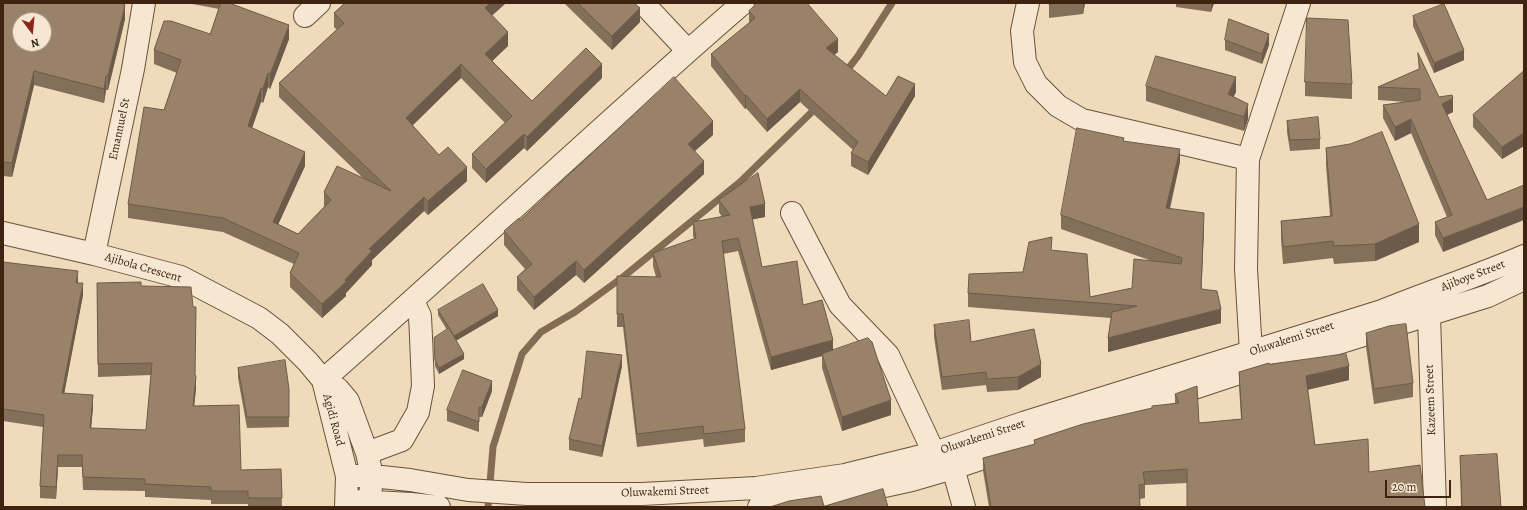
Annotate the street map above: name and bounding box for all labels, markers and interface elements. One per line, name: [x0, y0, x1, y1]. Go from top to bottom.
north arrow: [12, 12, 52, 52]
text: N: [29, 35, 41, 51]
street label: Emannuel St: [106, 97, 134, 161]
street label: Ajibola Crescent: [103, 250, 183, 286]
street label: Ajiboye Street: [1439, 257, 1507, 295]
street label: Oluwakemi Street: [1248, 319, 1336, 359]
street label: Kazeem Street: [1423, 364, 1439, 436]
street label: Agidi Road: [319, 392, 347, 448]
street label: Oluwakemi Street: [939, 417, 1027, 457]
scale bar: [1387, 472, 1453, 498]
text: 20 m: [1392, 479, 1416, 495]
street label: Oluwakemi Street: [621, 483, 709, 501]

